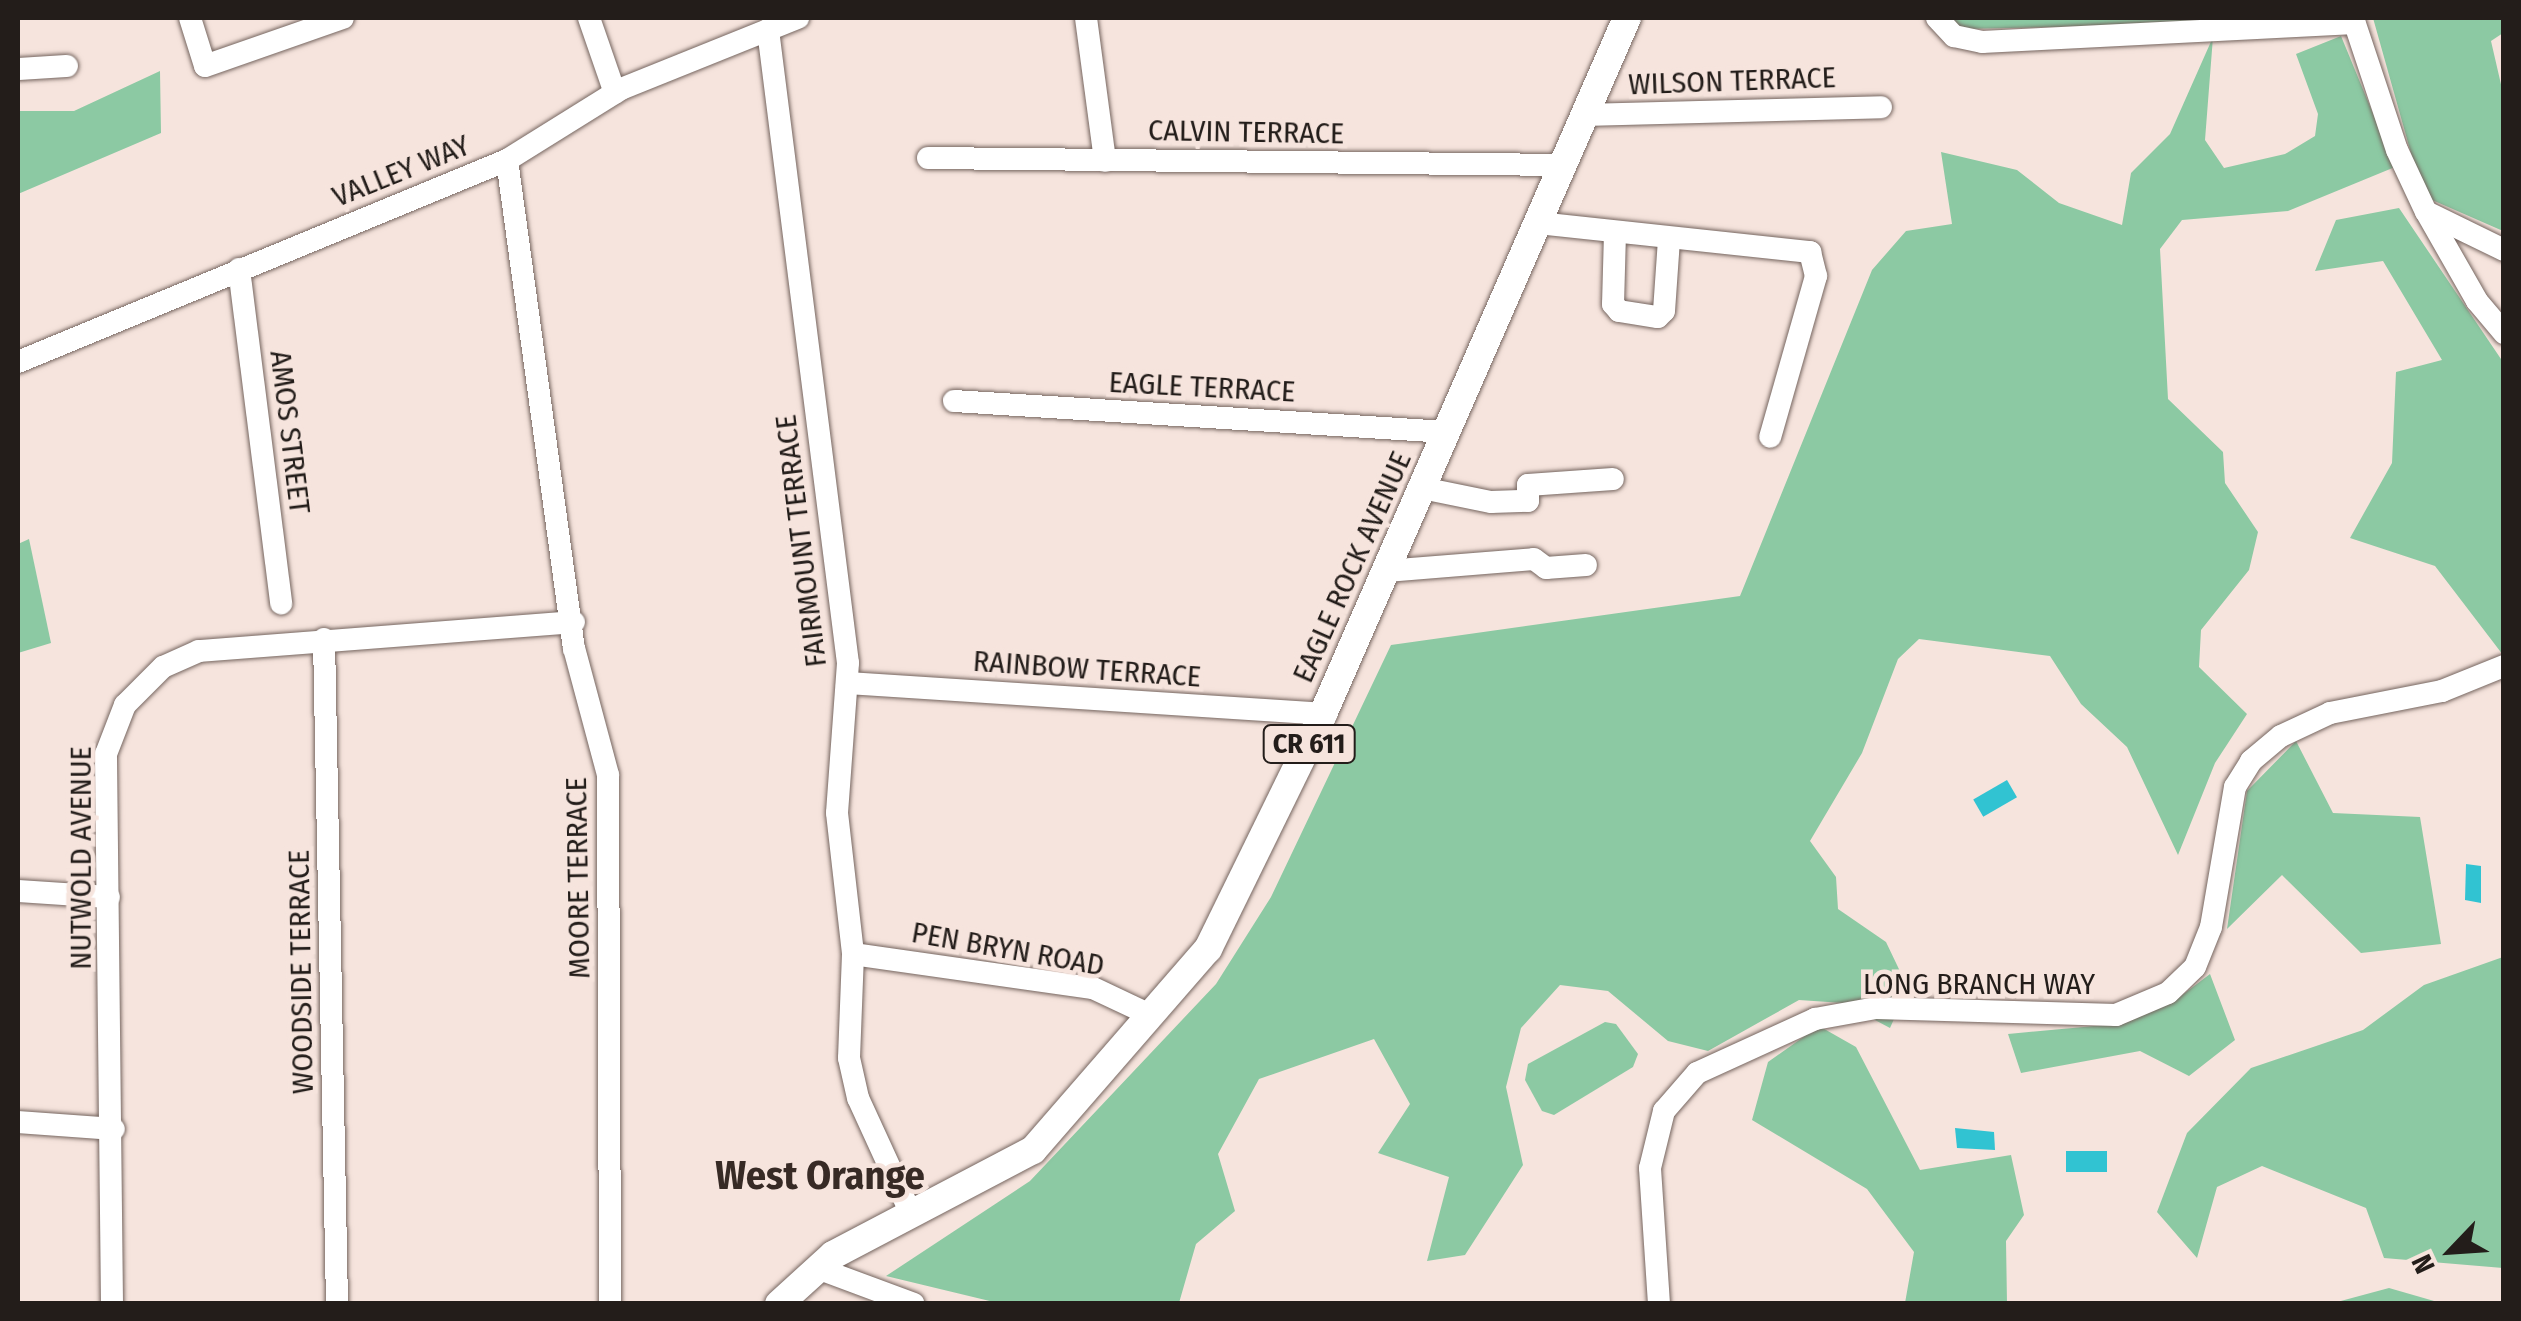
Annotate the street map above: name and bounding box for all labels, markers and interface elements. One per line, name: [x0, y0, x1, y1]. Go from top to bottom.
street label: WILSON TERRACE: [1628, 59, 1836, 103]
street label: CALVIN TERRACE: [1148, 112, 1344, 152]
street label: VALLEY WAY: [327, 127, 475, 215]
street label: AMOS STREET: [262, 348, 318, 516]
street label: EAGLE TERRACE: [1108, 364, 1296, 410]
street label: FAIRMOUNT TERRACE: [768, 413, 834, 669]
street label: EAGLE ROCK AVENUE: [1285, 446, 1419, 688]
street label: RAINBOW TERRACE: [972, 643, 1202, 695]
road number: CR 611: [1262, 721, 1356, 767]
street label: NUTWOLD AVENUE: [63, 746, 99, 970]
street label: MOORE TERRACE: [558, 777, 598, 979]
street label: WOODSIDE TERRACE: [281, 850, 321, 1094]
street label: PEN BRYN ROAD: [909, 914, 1107, 984]
street label: LONG BRANCH WAY: [1863, 966, 2095, 1002]
district label: West Orange: [715, 1152, 925, 1200]
north arrow: [2401, 1201, 2501, 1301]
text: N: [2405, 1249, 2442, 1278]

